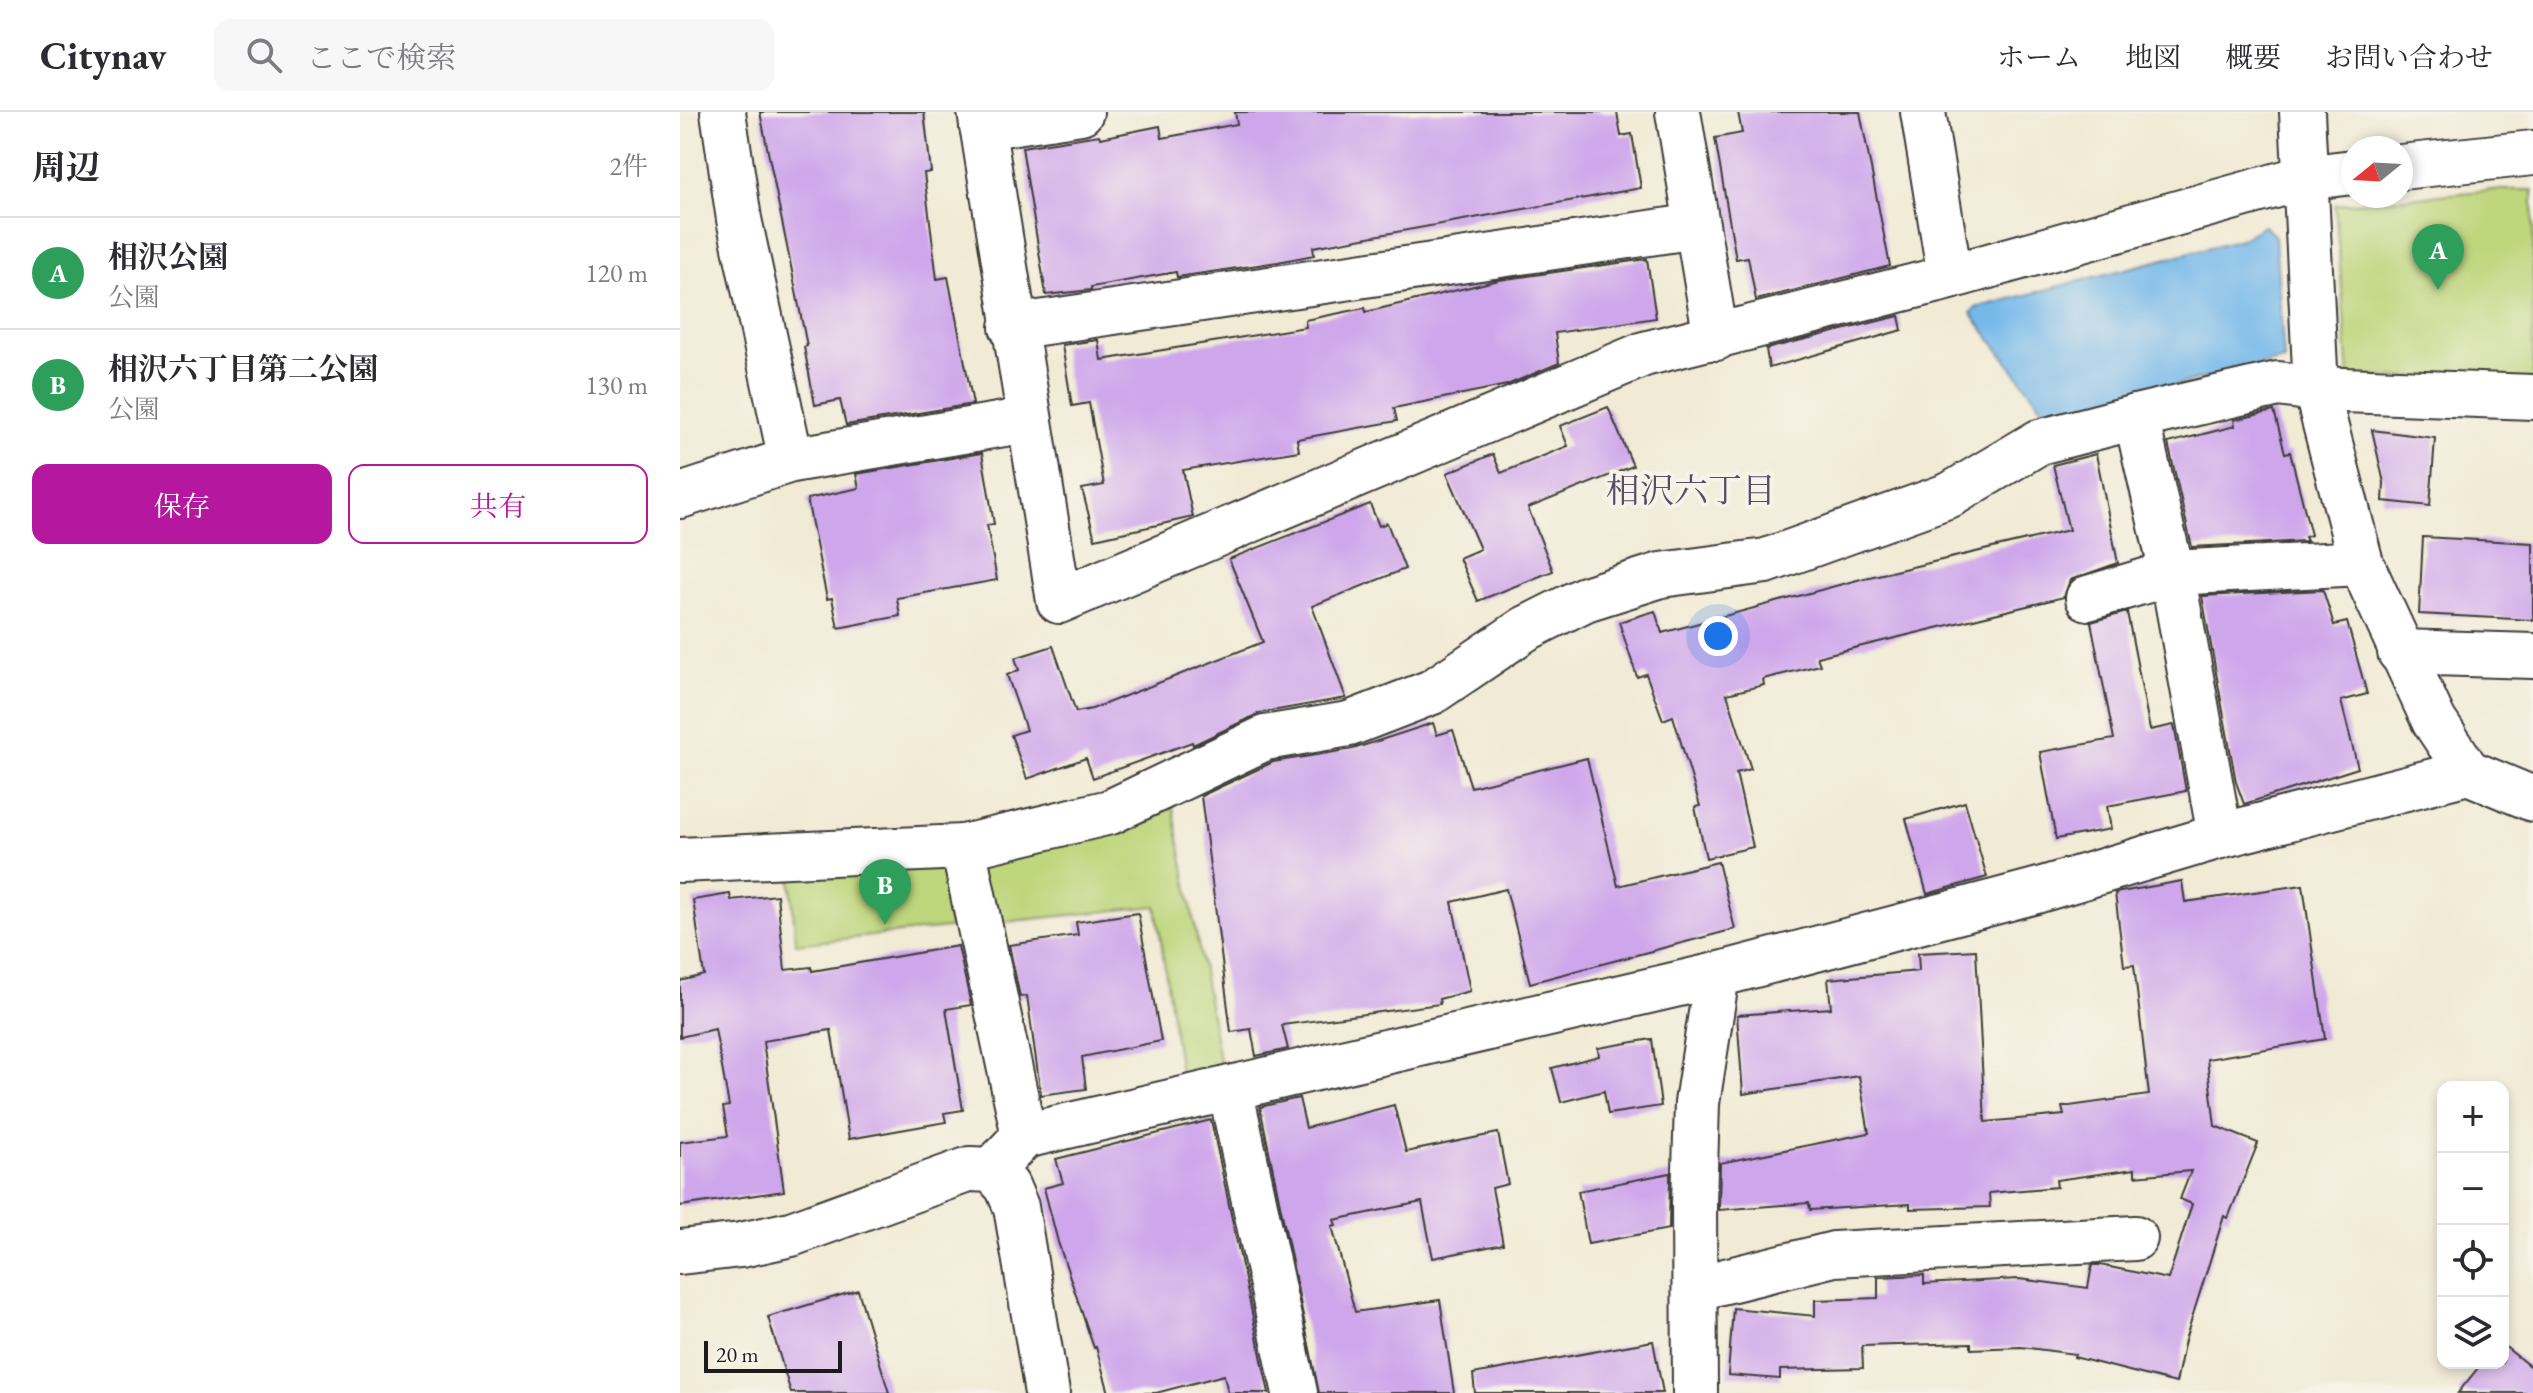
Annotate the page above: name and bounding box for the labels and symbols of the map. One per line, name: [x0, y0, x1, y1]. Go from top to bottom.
north arrow: [2341, 136, 2413, 208]
pin: A: [2412, 224, 2464, 290]
district label: 相沢六丁目: [1606, 468, 1776, 512]
your location: [1698, 616, 1738, 656]
pin: B: [859, 859, 911, 925]
scale bar: [704, 1337, 842, 1373]

